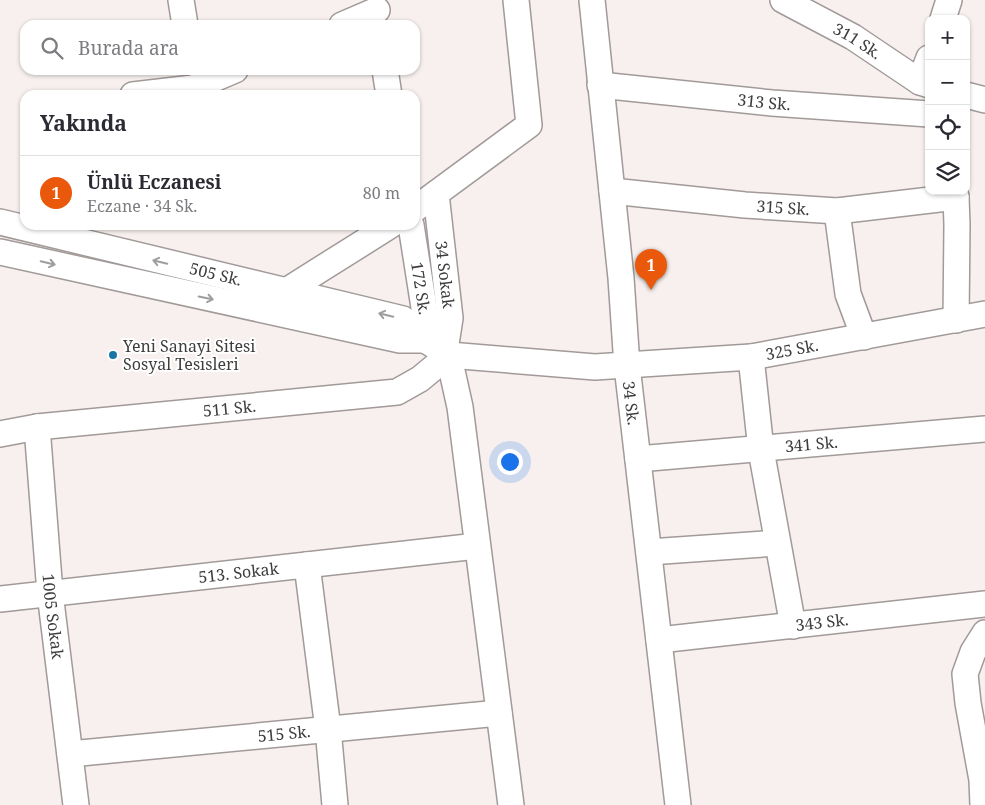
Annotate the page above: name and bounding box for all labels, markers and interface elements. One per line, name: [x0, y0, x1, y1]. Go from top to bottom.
map controls: [925, 15, 970, 195]
button: +: [925, 15, 970, 60]
street label: 311 Sk.: [830, 18, 886, 64]
search box: [20, 20, 420, 75]
icon: search: [38, 34, 66, 62]
text: Burada ara: [78, 35, 179, 61]
button: −: [925, 60, 970, 105]
street label: 313 Sk.: [737, 88, 791, 115]
button: locate: [925, 105, 970, 150]
text: Yakında: [40, 109, 127, 137]
button: layers: [925, 150, 970, 195]
text: Ünlü Eczanesi: [87, 169, 221, 195]
text: 1: [51, 182, 61, 204]
text: 80 m: [363, 182, 400, 204]
text: Eczane · 34 Sk.: [87, 195, 197, 217]
street label: 315 Sk.: [756, 195, 810, 220]
street label: 34 Sokak: [430, 240, 460, 310]
pin: 1: [635, 249, 667, 290]
one-way arrow: [152, 256, 168, 266]
street label: 505 Sk.: [187, 257, 244, 291]
one-way arrow: [39, 259, 55, 268]
street label: 172 Sk.: [406, 260, 436, 316]
one-way arrow: [198, 294, 214, 303]
one-way arrow: [378, 310, 394, 319]
street label: 325 Sk.: [764, 334, 820, 365]
place label: Yeni Sanayi Sitesi Sosyal Tesisleri: [122, 335, 255, 375]
marker: Yeni Sanayi Sitesi Sosyal Tesisleri: [107, 349, 119, 361]
street label: 34 Sk.: [618, 380, 645, 426]
street label: 511 Sk.: [202, 395, 257, 422]
street label: 341 Sk.: [784, 431, 839, 457]
your location: [497, 449, 523, 475]
street label: 513. Sokak: [197, 557, 281, 588]
street label: 1005 Sokak: [38, 573, 69, 661]
street label: 343 Sk.: [794, 608, 850, 636]
street label: 515 Sk.: [257, 720, 312, 747]

